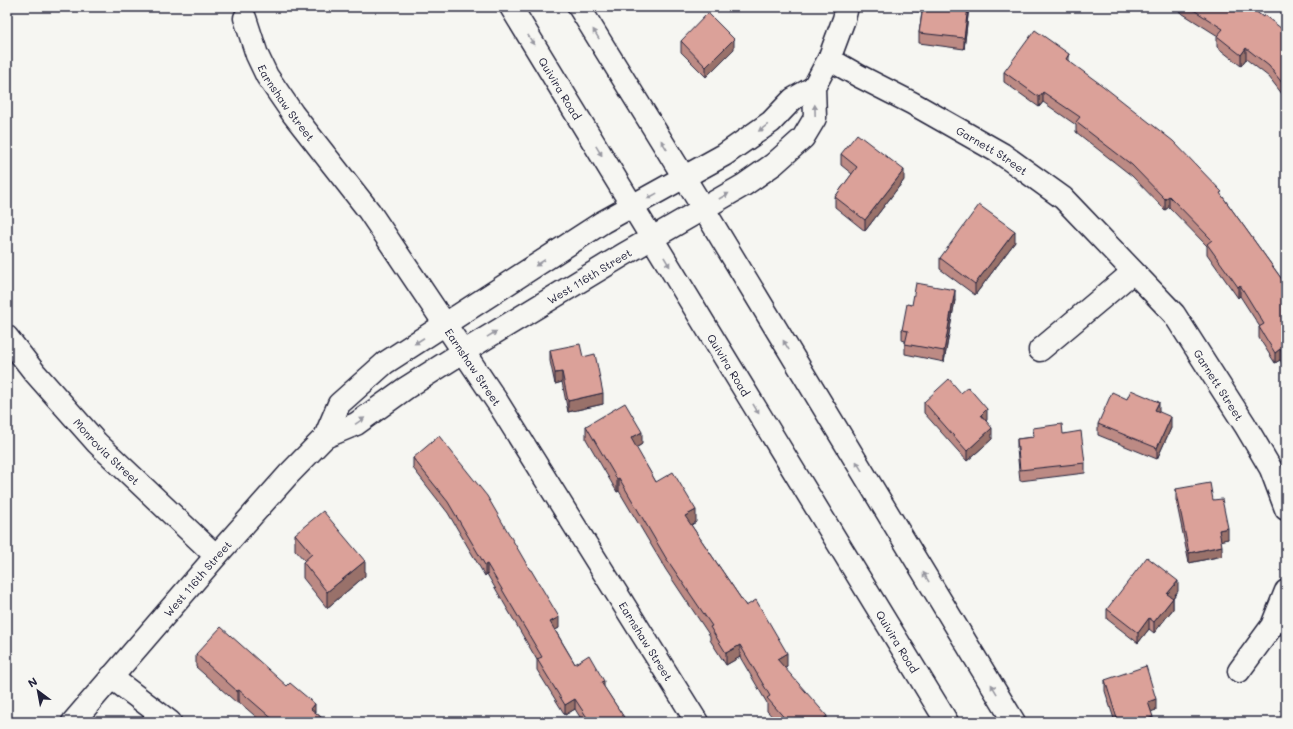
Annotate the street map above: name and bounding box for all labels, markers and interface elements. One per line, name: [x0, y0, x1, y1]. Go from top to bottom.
one-way arrow: [592, 28, 599, 40]
one-way arrow: [527, 35, 535, 45]
street label: Quivira Road: [536, 54, 585, 122]
street label: Earnshaw Street: [255, 62, 319, 144]
one-way arrow: [812, 103, 818, 116]
street label: Garnett Street: [954, 122, 1031, 178]
one-way arrow: [757, 124, 768, 132]
one-way arrow: [660, 139, 667, 151]
one-way arrow: [595, 146, 603, 156]
one-way arrow: [718, 192, 730, 199]
one-way arrow: [646, 193, 658, 199]
street label: West 116th Street: [544, 244, 634, 307]
one-way arrow: [663, 256, 670, 268]
one-way arrow: [534, 259, 546, 266]
street label: Earnshaw Street: [442, 325, 505, 409]
one-way arrow: [486, 331, 498, 338]
street label: Quivira Road: [704, 331, 754, 399]
one-way arrow: [414, 337, 425, 345]
one-way arrow: [783, 339, 790, 351]
street label: Garnett Street: [1191, 346, 1248, 423]
one-way arrow: [752, 404, 760, 414]
street label: Monrovia Street: [71, 415, 144, 488]
one-way arrow: [355, 417, 365, 425]
one-way arrow: [856, 460, 863, 472]
street label: West 116th Street: [160, 537, 234, 619]
one-way arrow: [923, 571, 930, 583]
street label: Earnshaw Street: [616, 598, 677, 683]
street label: Quivira Road: [873, 607, 923, 675]
north arrow: [18, 671, 58, 711]
text: N: [25, 674, 40, 691]
one-way arrow: [990, 683, 997, 695]

